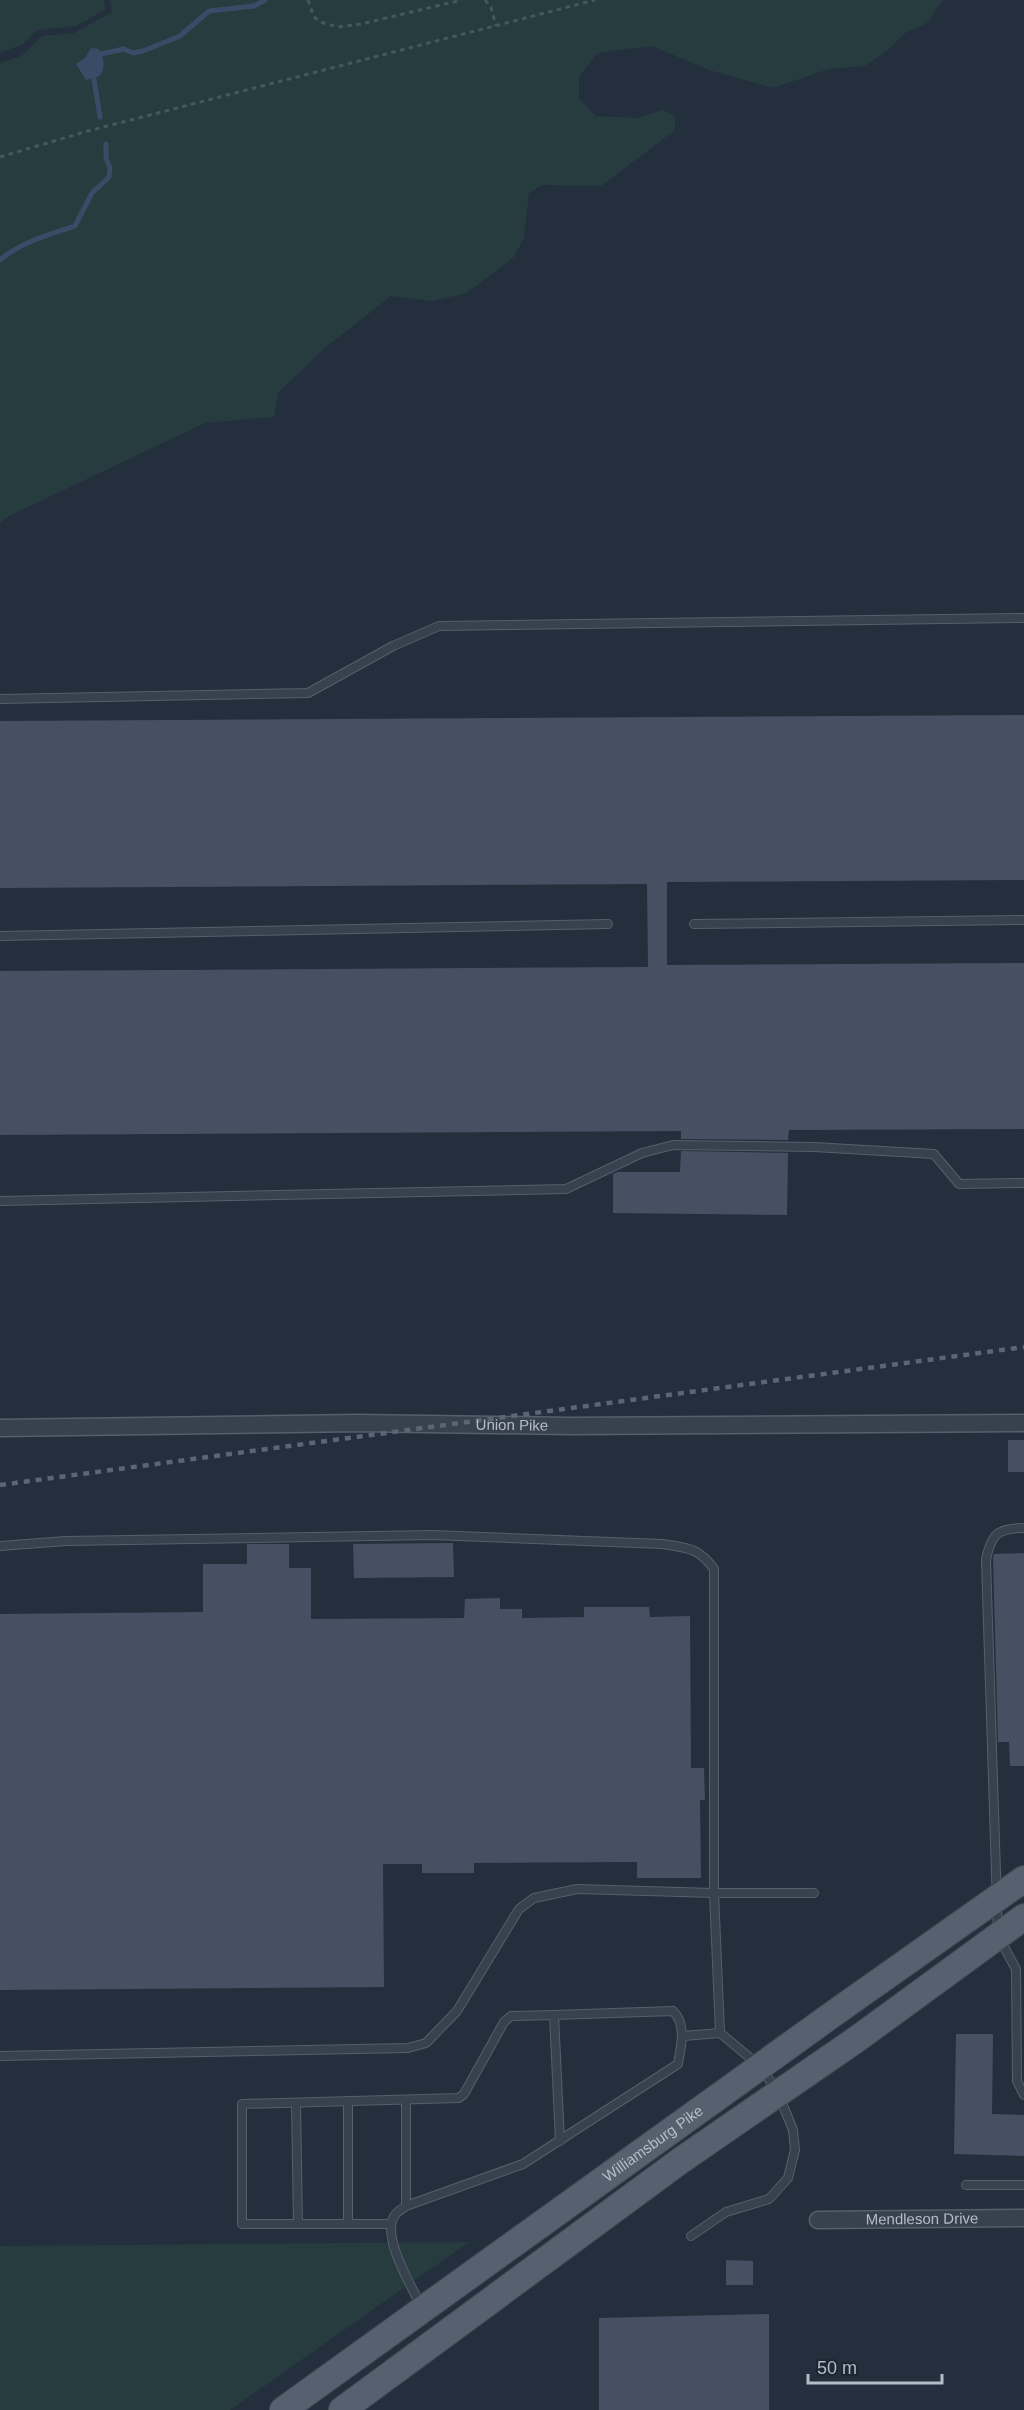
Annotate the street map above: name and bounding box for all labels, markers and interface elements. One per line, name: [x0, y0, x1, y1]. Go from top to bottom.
street label: Union Pike: [476, 1416, 548, 1434]
street label: Williamsburg Pike: [599, 2101, 706, 2185]
street label: Mendleson Drive: [866, 2209, 978, 2228]
scale bar: [808, 2347, 942, 2385]
text: 50 m: [817, 2358, 857, 2378]

